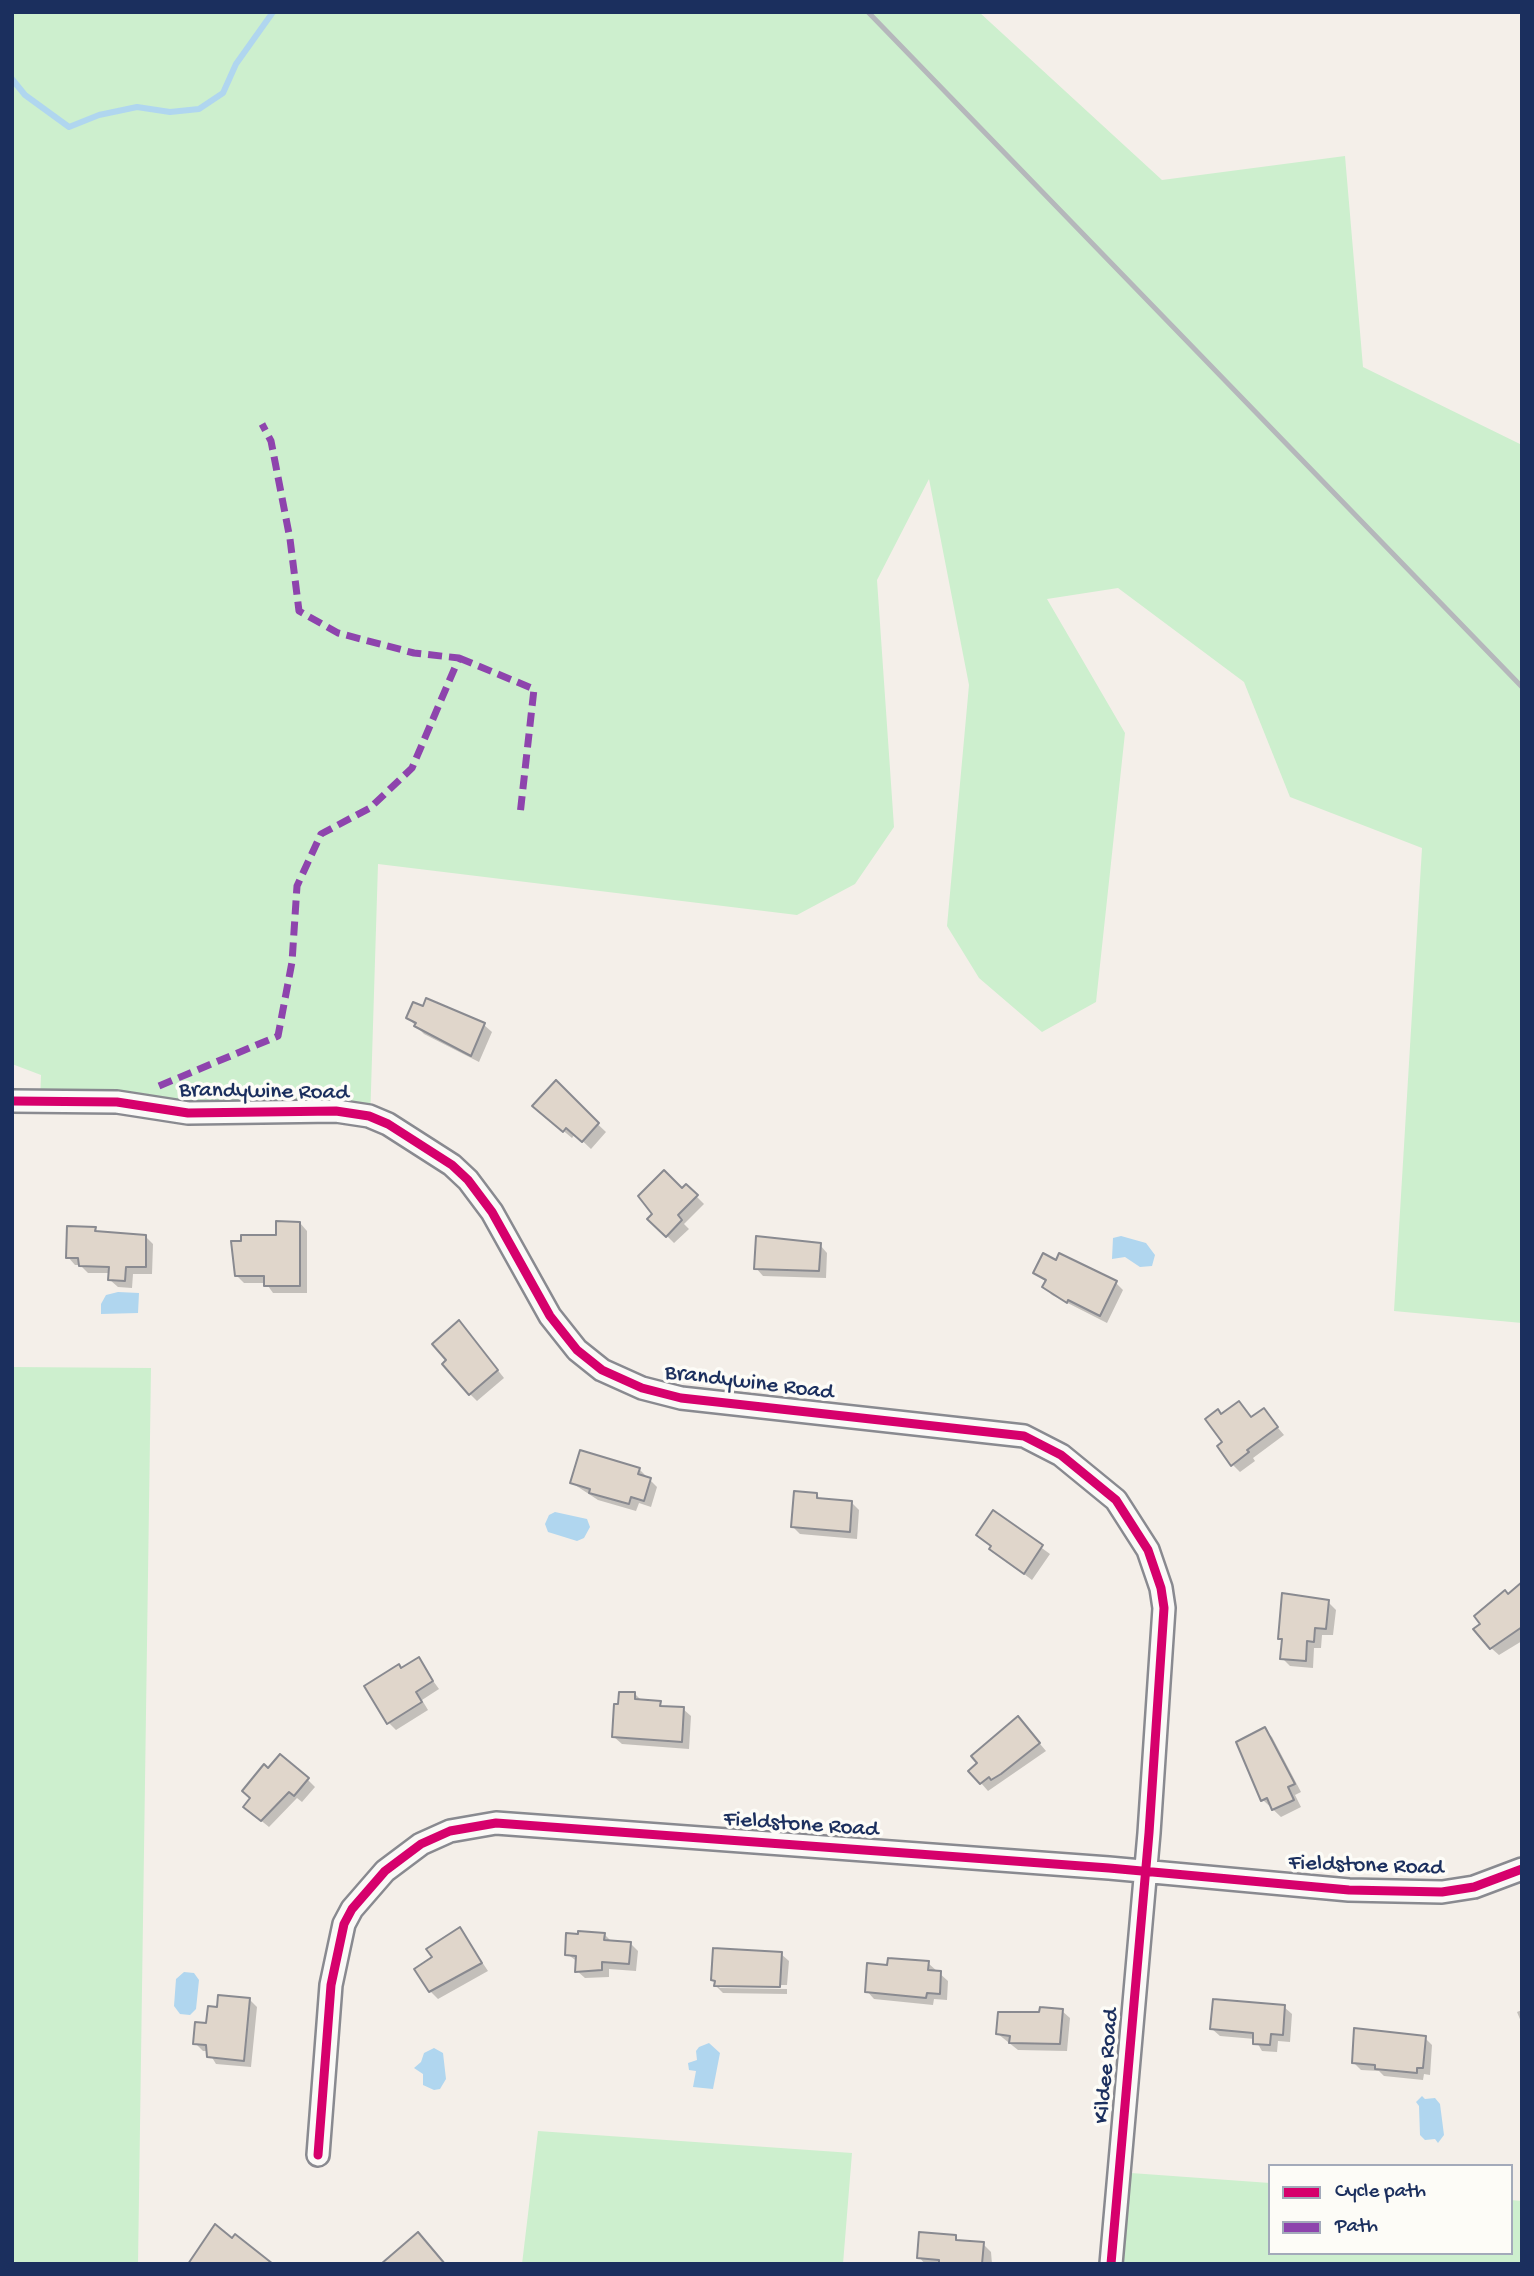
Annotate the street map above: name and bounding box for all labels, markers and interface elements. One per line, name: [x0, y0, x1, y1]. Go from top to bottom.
street label: Brandywine Road: [179, 1078, 349, 1108]
street label: Brandywine Road: [663, 1360, 835, 1408]
street label: Fieldstone Road: [723, 1807, 879, 1845]
street label: Fieldstone Road: [1288, 1850, 1444, 1884]
street label: Kildee Road: [1089, 2007, 1127, 2125]
legend: [1268, 2164, 1513, 2255]
text: Cycle path: [1335, 2180, 1426, 2205]
text: Path: [1335, 2215, 1378, 2240]

